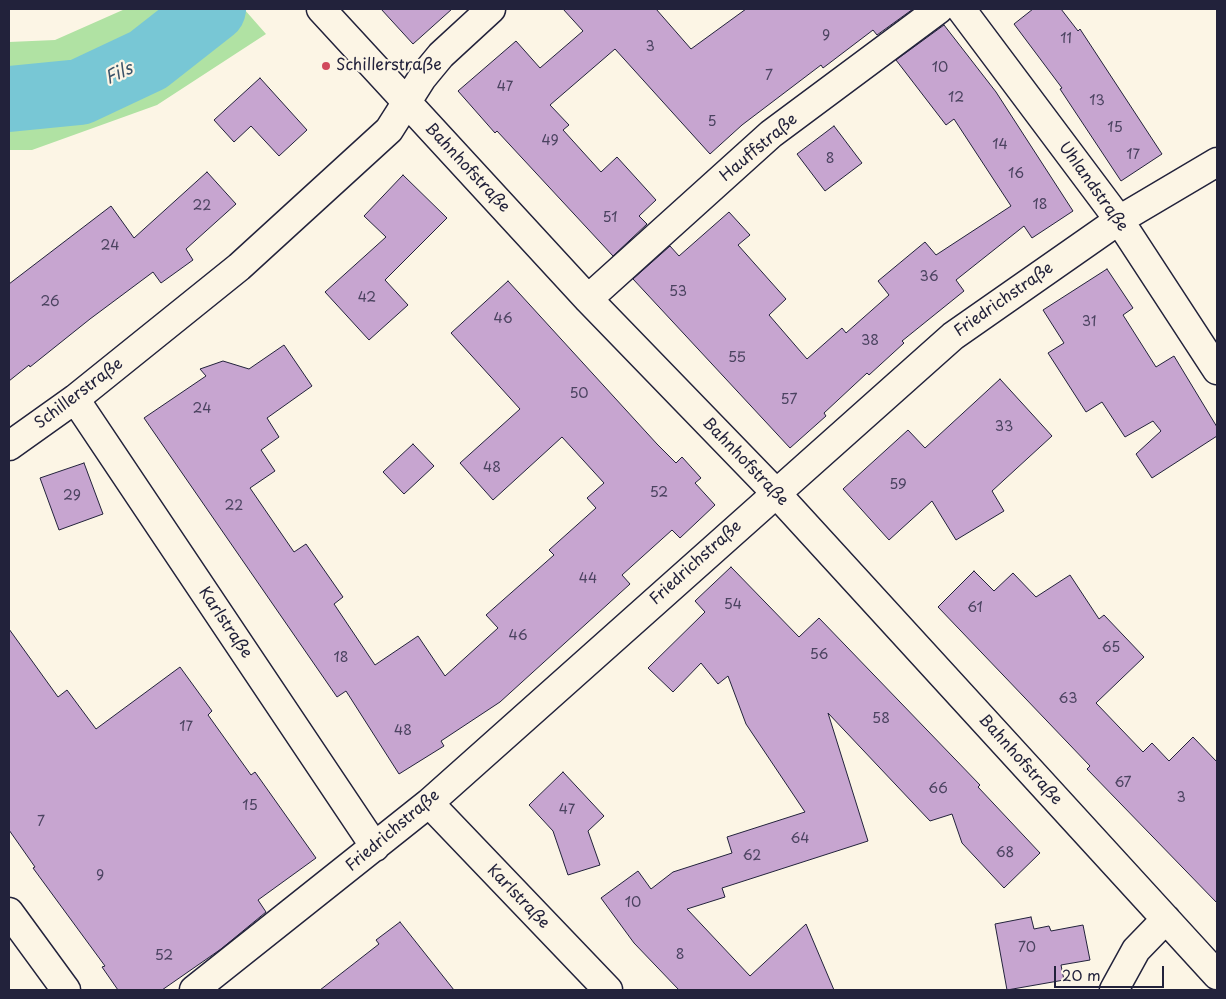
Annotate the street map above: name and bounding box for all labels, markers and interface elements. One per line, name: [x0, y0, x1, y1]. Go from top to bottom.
house number: 9: [822, 28, 830, 44]
house number: 11: [1060, 31, 1072, 47]
house number: 3: [645, 39, 655, 55]
place label: Schillerstraße: [336, 56, 442, 76]
water label: Fils: [102, 58, 136, 90]
marker: Schillerstraße: [320, 60, 332, 72]
house number: 10: [932, 60, 948, 76]
house number: 7: [765, 68, 773, 84]
house number: 47: [497, 79, 513, 95]
house number: 12: [948, 90, 964, 106]
house number: 13: [1089, 93, 1105, 109]
street label: Hauffstraße: [716, 110, 802, 186]
house number: 5: [707, 114, 717, 130]
street label: Bahnhofstraße: [421, 119, 513, 217]
house number: 15: [1107, 120, 1123, 136]
house number: 49: [541, 133, 559, 149]
house number: 14: [992, 137, 1008, 153]
street label: Uhlandstraße: [1054, 138, 1132, 236]
house number: 17: [1126, 147, 1140, 163]
house number: 8: [826, 151, 834, 167]
house number: 16: [1008, 166, 1024, 182]
house number: 18: [1032, 197, 1048, 213]
house number: 22: [193, 198, 211, 214]
house number: 51: [603, 210, 617, 226]
house number: 24: [101, 238, 119, 254]
street label: Friedrichstraße: [951, 259, 1057, 341]
house number: 36: [919, 269, 939, 285]
house number: 53: [669, 284, 687, 300]
house number: 42: [358, 290, 376, 306]
house number: 26: [40, 294, 60, 310]
house number: 46: [493, 311, 513, 327]
house number: 31: [1082, 314, 1096, 330]
house number: 38: [861, 333, 879, 349]
house number: 55: [728, 350, 746, 366]
street label: Schillerstraße: [31, 355, 127, 433]
house number: 50: [569, 386, 589, 402]
house number: 57: [781, 392, 797, 408]
house number: 24: [193, 401, 211, 417]
street label: Bahnhofstraße: [698, 414, 792, 510]
house number: 33: [995, 419, 1013, 435]
house number: 48: [483, 460, 501, 476]
house number: 59: [889, 477, 907, 493]
house number: 52: [650, 485, 668, 501]
house number: 29: [63, 488, 81, 504]
house number: 22: [225, 498, 243, 514]
street label: Friedrichstraße: [646, 517, 746, 609]
house number: 44: [579, 571, 597, 587]
street label: Karlstraße: [194, 584, 256, 662]
house number: 54: [724, 597, 742, 613]
house number: 61: [967, 600, 983, 616]
house number: 46: [508, 628, 528, 644]
house number: 65: [1102, 640, 1120, 656]
house number: 56: [810, 647, 828, 663]
house number: 18: [333, 650, 349, 666]
house number: 63: [1059, 691, 1077, 707]
house number: 58: [872, 711, 890, 727]
street label: Bahnhofstraße: [974, 711, 1066, 809]
house number: 17: [179, 719, 193, 735]
house number: 48: [394, 723, 412, 739]
house number: 67: [1114, 775, 1132, 791]
house number: 66: [928, 781, 948, 797]
street label: Friedrichstraße: [342, 786, 444, 876]
house number: 3: [1176, 790, 1186, 806]
house number: 15: [242, 798, 258, 814]
house number: 47: [559, 802, 575, 818]
house number: 7: [37, 814, 45, 830]
house number: 64: [790, 831, 810, 847]
house number: 68: [996, 845, 1014, 861]
house number: 62: [743, 848, 761, 864]
street label: Karlstraße: [483, 861, 553, 933]
house number: 9: [96, 868, 104, 884]
house number: 10: [625, 895, 641, 911]
house number: 70: [1018, 940, 1036, 956]
house number: 8: [676, 947, 684, 963]
house number: 52: [155, 948, 173, 964]
scale bar: [1056, 956, 1166, 988]
text: 20 m: [1062, 963, 1101, 986]

